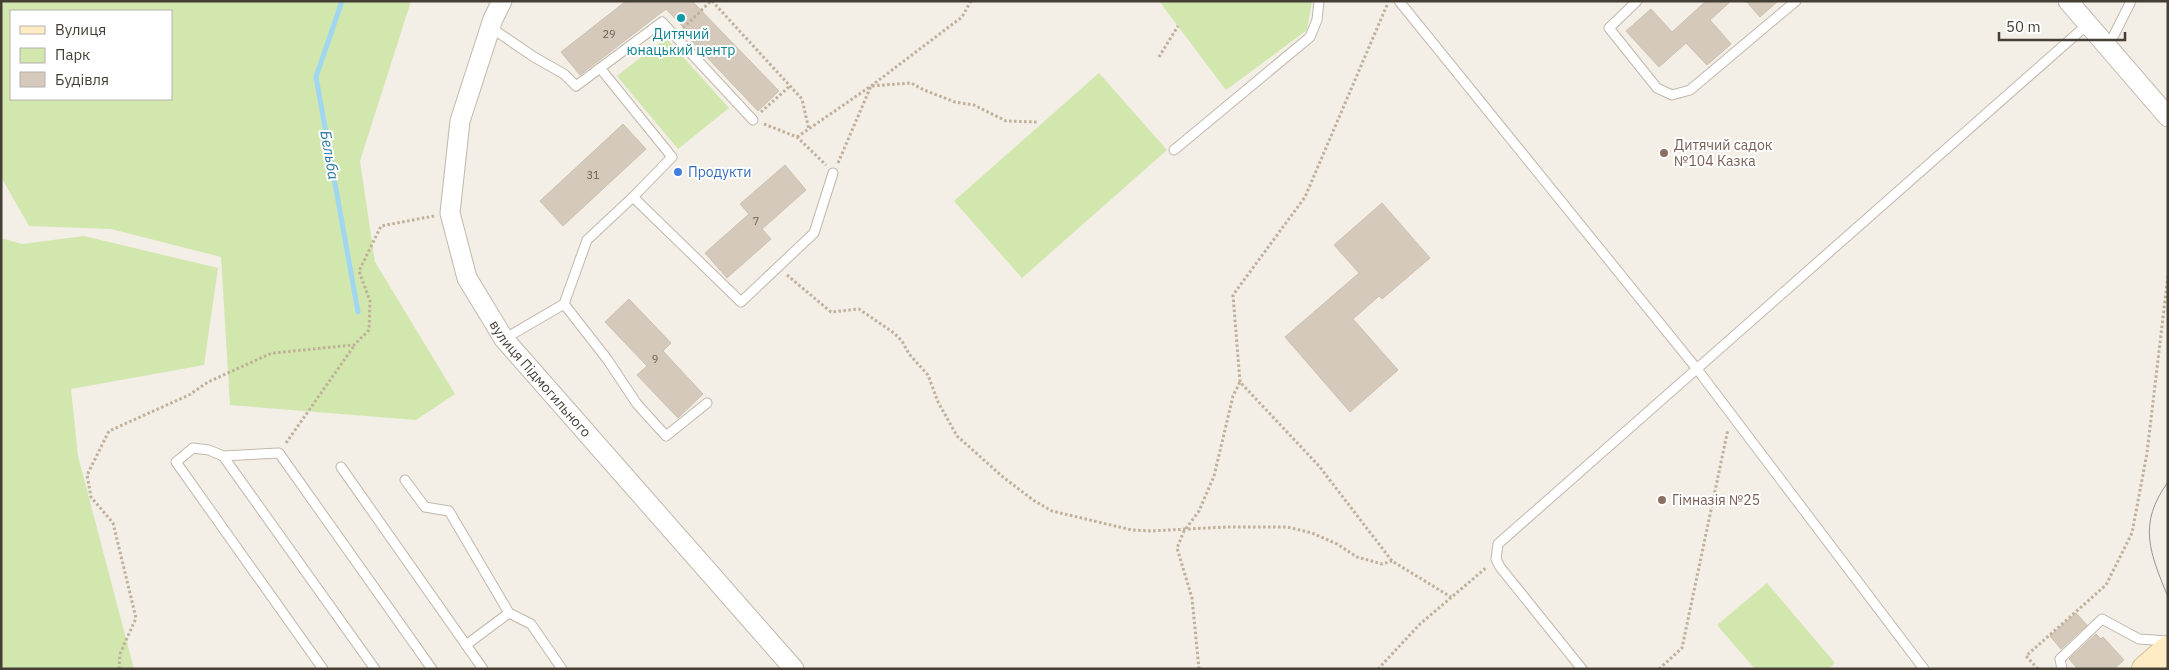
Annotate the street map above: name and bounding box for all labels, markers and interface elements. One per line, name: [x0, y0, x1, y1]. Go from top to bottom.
legend: [10, 10, 172, 100]
scale bar: [1999, 10, 2125, 42]
marker: Дитячий юнацький центр: [675, 12, 687, 24]
text: 50 m: [2006, 17, 2041, 36]
text: Вулиця: [55, 20, 106, 39]
place label: Дитячий юнацький центр: [627, 25, 735, 59]
house number: 29: [602, 27, 616, 41]
text: Парк: [55, 45, 90, 64]
text: Будівля: [55, 70, 109, 89]
water label: Бельба: [316, 129, 344, 181]
place label: Дитячий садок №104 Казка: [1674, 136, 1773, 170]
marker: Дитячий садок №104 Казка: [1658, 147, 1670, 159]
place label: Продукти: [688, 163, 751, 181]
marker: Продукти: [672, 166, 684, 178]
house number: 31: [586, 168, 600, 182]
house number: 7: [753, 214, 759, 228]
street label: вулиця Підмогильного: [486, 317, 595, 441]
house number: 9: [652, 352, 658, 366]
place label: Гімназія №25: [1672, 491, 1760, 509]
marker: Гімназія №25: [1656, 494, 1668, 506]

